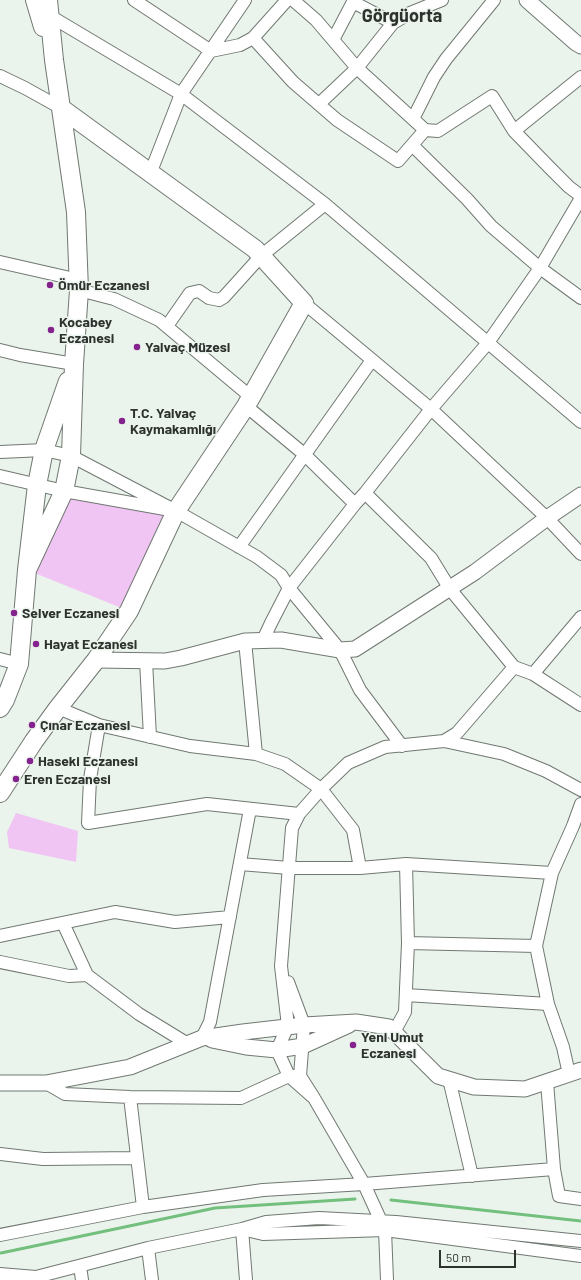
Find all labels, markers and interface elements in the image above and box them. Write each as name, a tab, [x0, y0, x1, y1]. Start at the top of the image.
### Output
district label: Görgüorta	[362, 5, 442, 27]
place label: Ömür Eczanesi	[58, 277, 150, 293]
marker: Ömür Eczanesi	[45, 280, 55, 290]
place label: Kocabey Eczanesi	[59, 314, 114, 346]
marker: Kocabey Eczanesi	[46, 325, 56, 335]
place label: Yalvaç Müzesi	[145, 339, 230, 355]
marker: Yalvaç Müzesi	[132, 342, 142, 352]
place label: T.C. Yalvaç Kaymakamlığı	[130, 405, 216, 438]
marker: T.C. Yalvaç Kaymakamlığı	[117, 416, 127, 426]
place label: Selver Eczanesi	[22, 605, 119, 621]
marker: Selver Eczanesi	[9, 608, 19, 618]
place label: Hayat Eczanesi	[44, 636, 137, 652]
marker: Hayat Eczanesi	[31, 639, 41, 649]
place label: Çınar Eczanesi	[40, 717, 130, 733]
marker: Çınar Eczanesi	[27, 720, 37, 730]
place label: Haseki Eczanesi	[38, 753, 138, 769]
marker: Haseki Eczanesi	[25, 756, 35, 766]
place label: Eren Eczanesi	[24, 771, 111, 787]
marker: Eren Eczanesi	[11, 774, 21, 784]
place label: Yeni Umut Eczanesi	[361, 1029, 424, 1062]
marker: Yeni Umut Eczanesi	[348, 1040, 358, 1050]
scale bar	[441, 1242, 518, 1268]
text: 50 m	[446, 1250, 471, 1264]

